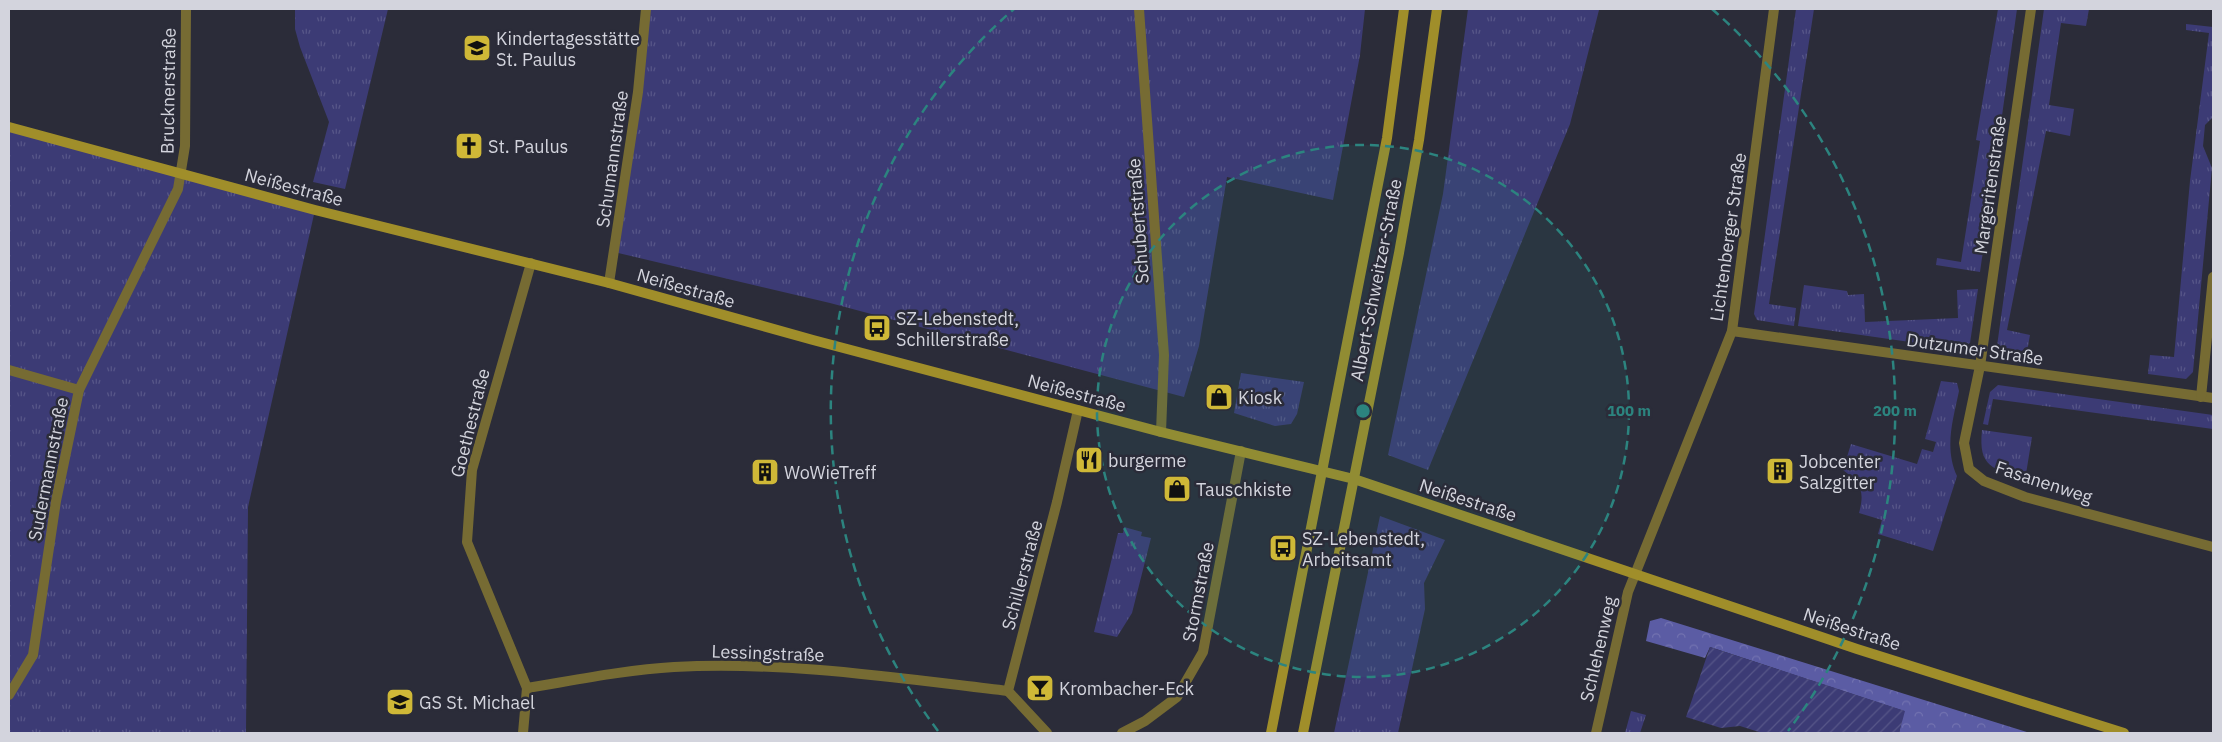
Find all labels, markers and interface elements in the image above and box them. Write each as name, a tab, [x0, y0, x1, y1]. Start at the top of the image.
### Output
place label: Kindertagesstätte St. Paulus	[496, 27, 640, 71]
street label: Brucknerstraße	[155, 28, 181, 154]
school or university icon: Kindertagesstätte St. Paulus	[462, 33, 492, 63]
street label: Schumannstraße	[591, 89, 633, 229]
street label: Margeritenstraße	[1969, 114, 2011, 256]
church icon: St. Paulus	[454, 131, 484, 161]
place label: St. Paulus	[488, 135, 568, 158]
street label: Lichtenberger Straße	[1705, 151, 1751, 323]
street label: Schubertstraße	[1122, 157, 1154, 285]
street label: Neißestraße	[242, 163, 346, 211]
street label: Albert-Schweitzer-Straße	[1345, 177, 1407, 383]
street label: Neißestraße	[634, 263, 738, 313]
place label: SZ-Lebenstedt, Schillerstraße	[896, 307, 1019, 351]
bus stop icon: SZ-Lebenstedt, Schillerstraße	[862, 313, 892, 343]
street label: Dutzumer Straße	[1905, 328, 2045, 370]
street label: Goethestraße	[445, 366, 495, 480]
street label: Neißestraße	[1025, 369, 1129, 417]
shop icon: Kiosk	[1204, 382, 1234, 412]
place label: Kiosk	[1238, 386, 1283, 409]
street label: Sudermannstraße	[23, 395, 73, 543]
text: 100 m	[1607, 401, 1651, 420]
text: 200 m	[1873, 401, 1917, 420]
centre of rings	[1354, 402, 1372, 420]
restaurant icon: burgerme	[1074, 445, 1104, 475]
place label: burgerme	[1108, 449, 1186, 472]
place label: Jobcenter Salzgitter	[1799, 450, 1881, 494]
building icon: Jobcenter Salzgitter	[1765, 456, 1795, 486]
street label: Fasanenweg	[1993, 456, 2096, 509]
building icon: WoWieTreff	[750, 457, 780, 487]
place label: WoWieTreff	[784, 461, 876, 484]
street label: Neißestraße	[1416, 473, 1520, 527]
shop icon: Tauschkiste	[1162, 474, 1192, 504]
place label: Tauschkiste	[1196, 478, 1292, 501]
street label: Schillerstraße	[996, 517, 1048, 633]
place label: SZ-Lebenstedt, Arbeitsamt	[1302, 527, 1425, 571]
bus stop icon: SZ-Lebenstedt, Arbeitsamt	[1268, 533, 1298, 563]
street label: Stormstraße	[1177, 540, 1219, 644]
street label: Schlehenweg	[1575, 593, 1621, 704]
street label: Neißestraße	[1800, 602, 1904, 656]
street label: Lessingstraße	[711, 640, 825, 666]
bar icon: Krombacher-Eck	[1025, 673, 1055, 703]
place label: Krombacher-Eck	[1059, 677, 1195, 700]
school or university icon: GS St. Michael	[385, 687, 415, 717]
place label: GS St. Michael	[419, 691, 535, 714]

